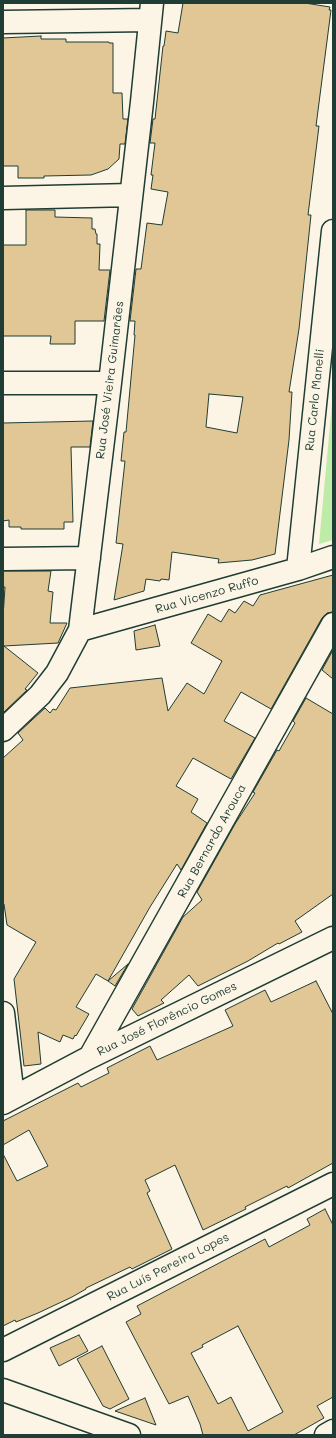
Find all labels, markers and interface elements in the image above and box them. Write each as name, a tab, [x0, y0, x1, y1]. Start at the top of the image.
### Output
street label: Rua José Vieira Guimarães	[93, 300, 127, 460]
street label: Rua Carlo Manelli	[302, 348, 328, 452]
street label: Rua Vicenzo Ruffo	[154, 573, 260, 617]
street label: Rua Bernardo Arouca	[175, 782, 249, 900]
street label: Rua José Florêncio Gomes	[95, 979, 239, 1059]
street label: Rua Luís Pereira Lopes	[104, 1230, 232, 1304]

